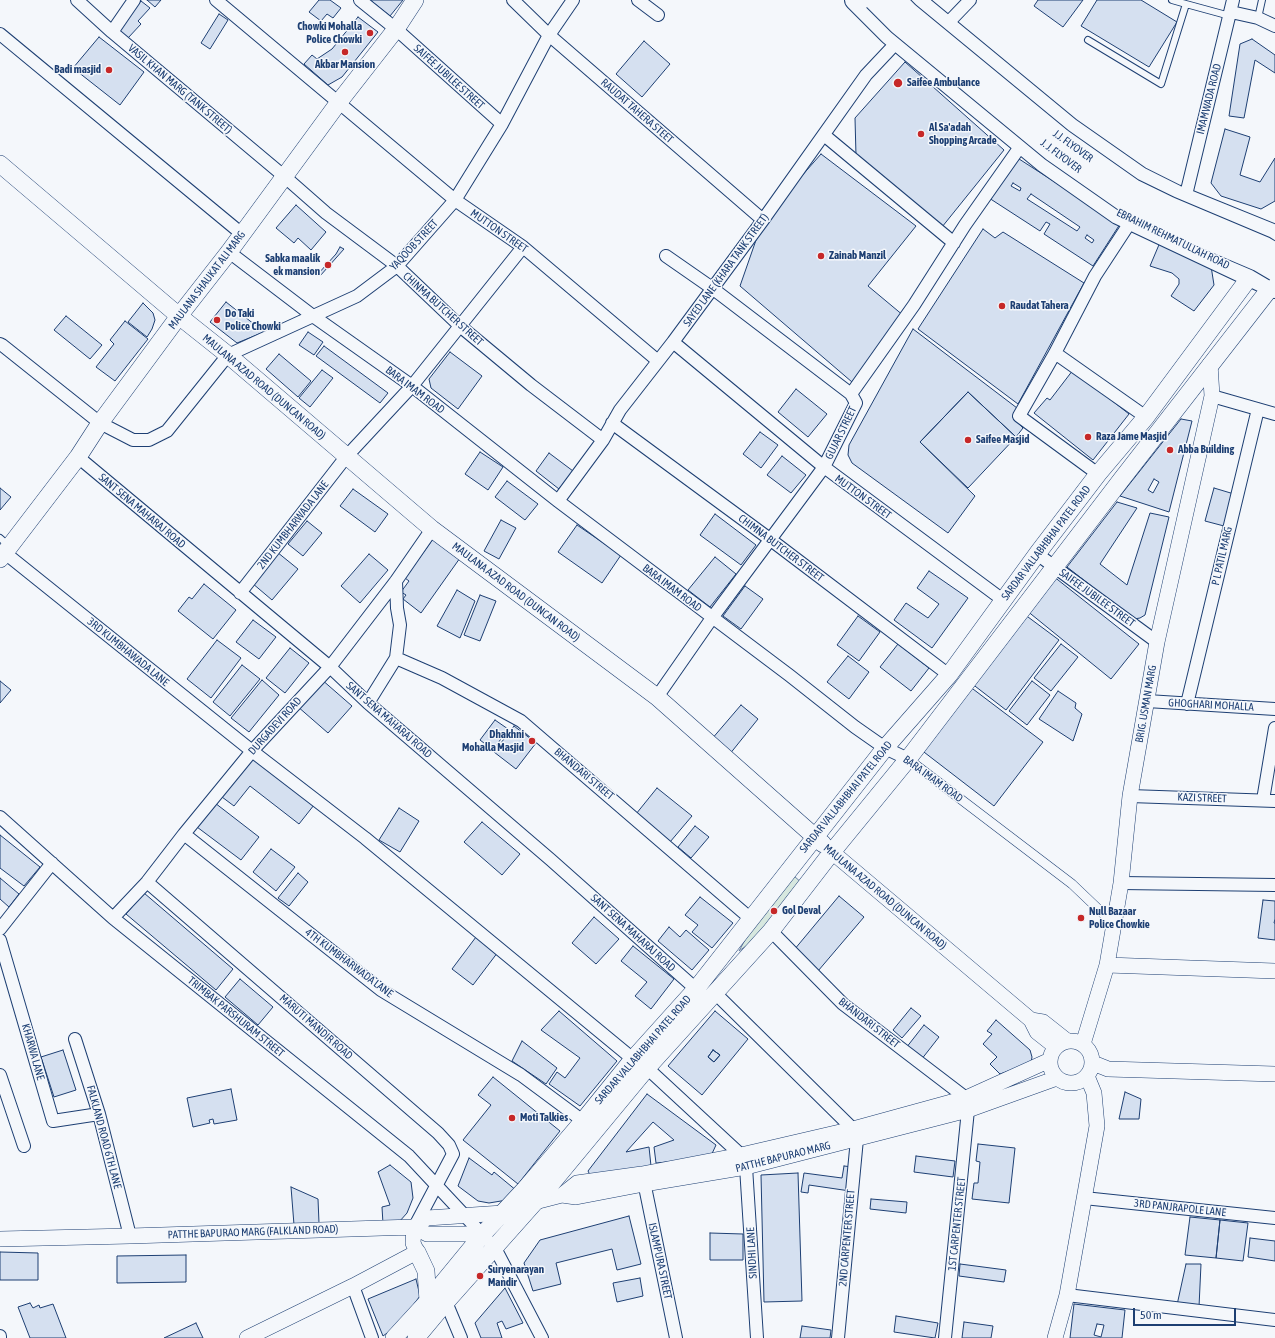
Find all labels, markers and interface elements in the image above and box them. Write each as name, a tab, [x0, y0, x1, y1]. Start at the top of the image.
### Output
place label: Chowki Mohalla Police Chowki	[297, 20, 362, 46]
marker: Chowki Mohalla Police Chowki	[365, 28, 375, 38]
street label: VASIL KHAN MARG (TANK STREET)	[125, 42, 235, 136]
street label: SAIFEE JUBILEE STREET	[411, 42, 487, 112]
marker: Akbar Mansion	[340, 47, 350, 57]
place label: Akbar Mansion	[315, 58, 375, 72]
street label: IMAMWADA ROAD	[1194, 62, 1224, 136]
place label: Badi masjid	[54, 63, 101, 77]
marker: Badi masjid	[104, 65, 114, 75]
street label: RAUDAT TAHERA STEET	[598, 76, 676, 146]
place label: Saifee Ambulance	[907, 76, 980, 90]
marker: Saifee Ambulance	[892, 77, 904, 89]
place label: Al Sa'adah Shopping Arcade	[929, 121, 997, 147]
street label: J.J. FLYOVER	[1050, 127, 1096, 165]
marker: Al Sa'adah Shopping Arcade	[916, 129, 926, 139]
street label: J. J. FLYOVER	[1038, 136, 1084, 176]
street label: MUTTON STREET	[468, 206, 530, 256]
street label: EBRAHIM REHMATULLAH ROAD	[1114, 206, 1232, 272]
street label: SAYED LANE (KHARA TANK STREET)	[681, 211, 771, 329]
street label: YAQOOB STREET	[387, 217, 441, 273]
street label: MAULANA SHAUKAT ALI MARG	[166, 228, 248, 332]
place label: Zainab Manzil	[829, 249, 886, 263]
marker: Zainab Manzil	[816, 251, 826, 261]
place label: Sabka maalik ek mansion	[265, 252, 320, 278]
marker: Sabka maalik ek mansion	[323, 260, 333, 270]
street label: CHINMA BUTCHER STREET	[400, 270, 486, 348]
place label: Raudat Tahera	[1010, 299, 1069, 313]
marker: Raudat Tahera	[997, 301, 1007, 311]
place label: Do Taki Police Chowki	[225, 307, 281, 333]
marker: Do Taki Police Chowki	[212, 315, 222, 325]
street label: MAULANA AZAD ROAD (DUNCAN ROAD)	[200, 332, 328, 442]
street label: BARA IMAM ROAD	[383, 363, 447, 417]
street label: GUJAR STREET	[822, 404, 860, 462]
place label: Raza Jame Masjid	[1096, 430, 1167, 444]
marker: Raza Jame Masjid	[1083, 432, 1093, 442]
place label: Saifee Masjid	[976, 433, 1029, 447]
marker: Saifee Masjid	[963, 435, 973, 445]
place label: Abba Building	[1178, 443, 1234, 457]
marker: Abba Building	[1165, 445, 1175, 455]
street label: SANT SENA MAHARAJ ROAD	[96, 471, 188, 551]
street label: MUTTON STREET	[832, 472, 894, 522]
street label: 2ND KUMBHARWADA LANE	[255, 478, 331, 572]
street label: SARDAR VALLABHBHAI PATEL ROAD	[999, 483, 1093, 603]
street label: CHIMNA BUTCHER STREET	[736, 512, 826, 584]
street label: P L PATIL MARG	[1209, 525, 1235, 587]
street label: MAULANA AZAD ROAD (DUNCAN ROAD)	[449, 540, 583, 644]
street label: BARA IMAM ROAD	[640, 561, 704, 615]
street label: SAIFEE JUBILEE STREET	[1057, 566, 1137, 630]
street label: 3RD KUMBHAWADA LANE	[84, 615, 172, 689]
street label: BRIG. USMAN MARG	[1133, 664, 1159, 744]
street label: SANT SENA MAHARAJ ROAD	[343, 679, 435, 761]
street label: DURGADEVI ROAD	[246, 694, 304, 758]
street label: GHOGHARI MOHALLA	[1168, 696, 1254, 714]
place label: Dhakhni Mohalla Masjid	[462, 728, 524, 754]
marker: Dhakhni Mohalla Masjid	[527, 736, 537, 746]
street label: SARDAR VALLABHBHAI PATEL ROAD	[797, 738, 895, 856]
street label: BHANDARI STREET	[551, 745, 617, 803]
street label: BARA IMAM ROAD	[900, 753, 966, 805]
street label: KAZI STREET	[1177, 791, 1227, 805]
street label: MAULANA AZAD ROAD (DUNCAN ROAD)	[821, 842, 949, 952]
street label: SANT SENA MAHARAJ ROAD	[588, 892, 678, 974]
place label: Gol Deval	[782, 904, 821, 918]
place label: Null Bazaar Police Chowkie	[1089, 905, 1150, 931]
marker: Gol Deval	[769, 906, 779, 916]
marker: Null Bazaar Police Chowkie	[1076, 913, 1086, 923]
street label: 4TH KUMBHARWADA LANE	[302, 926, 396, 1000]
street label: TRIMBAK PARSHURAM STREET	[185, 974, 287, 1060]
street label: MARUTI MANDIR ROAD	[277, 992, 355, 1062]
street label: SARDAR VALLABHBHAI PATEL ROAD	[592, 993, 694, 1107]
street label: BHANDARI STREET	[836, 995, 902, 1051]
street label: KHARWA LANE	[19, 1022, 47, 1082]
street label: FALKLAND ROAD 6TH LANE	[84, 1084, 124, 1190]
place label: Moti Talkies	[520, 1111, 568, 1125]
marker: Moti Talkies	[507, 1113, 517, 1123]
street label: PATTHE BAPURAO MARG	[734, 1139, 832, 1175]
street label: 1ST CARPENTER STREET	[946, 1176, 968, 1272]
street label: 2ND CARPENTER STREET	[836, 1189, 858, 1287]
street label: 3RD PANJRAPOLE LANE	[1133, 1197, 1227, 1219]
street label: PATTHE BAPURAO MARG (FALKLAND ROAD)	[168, 1222, 338, 1242]
street label: ISLAMPURA STREET	[645, 1222, 675, 1300]
street label: SINDHI LANE	[744, 1227, 760, 1279]
place label: Suryenarayan Mandir	[488, 1263, 544, 1289]
marker: Suryenarayan Mandir	[475, 1271, 485, 1281]
scale bar	[1135, 1300, 1238, 1326]
text: 50 m	[1140, 1308, 1162, 1322]

